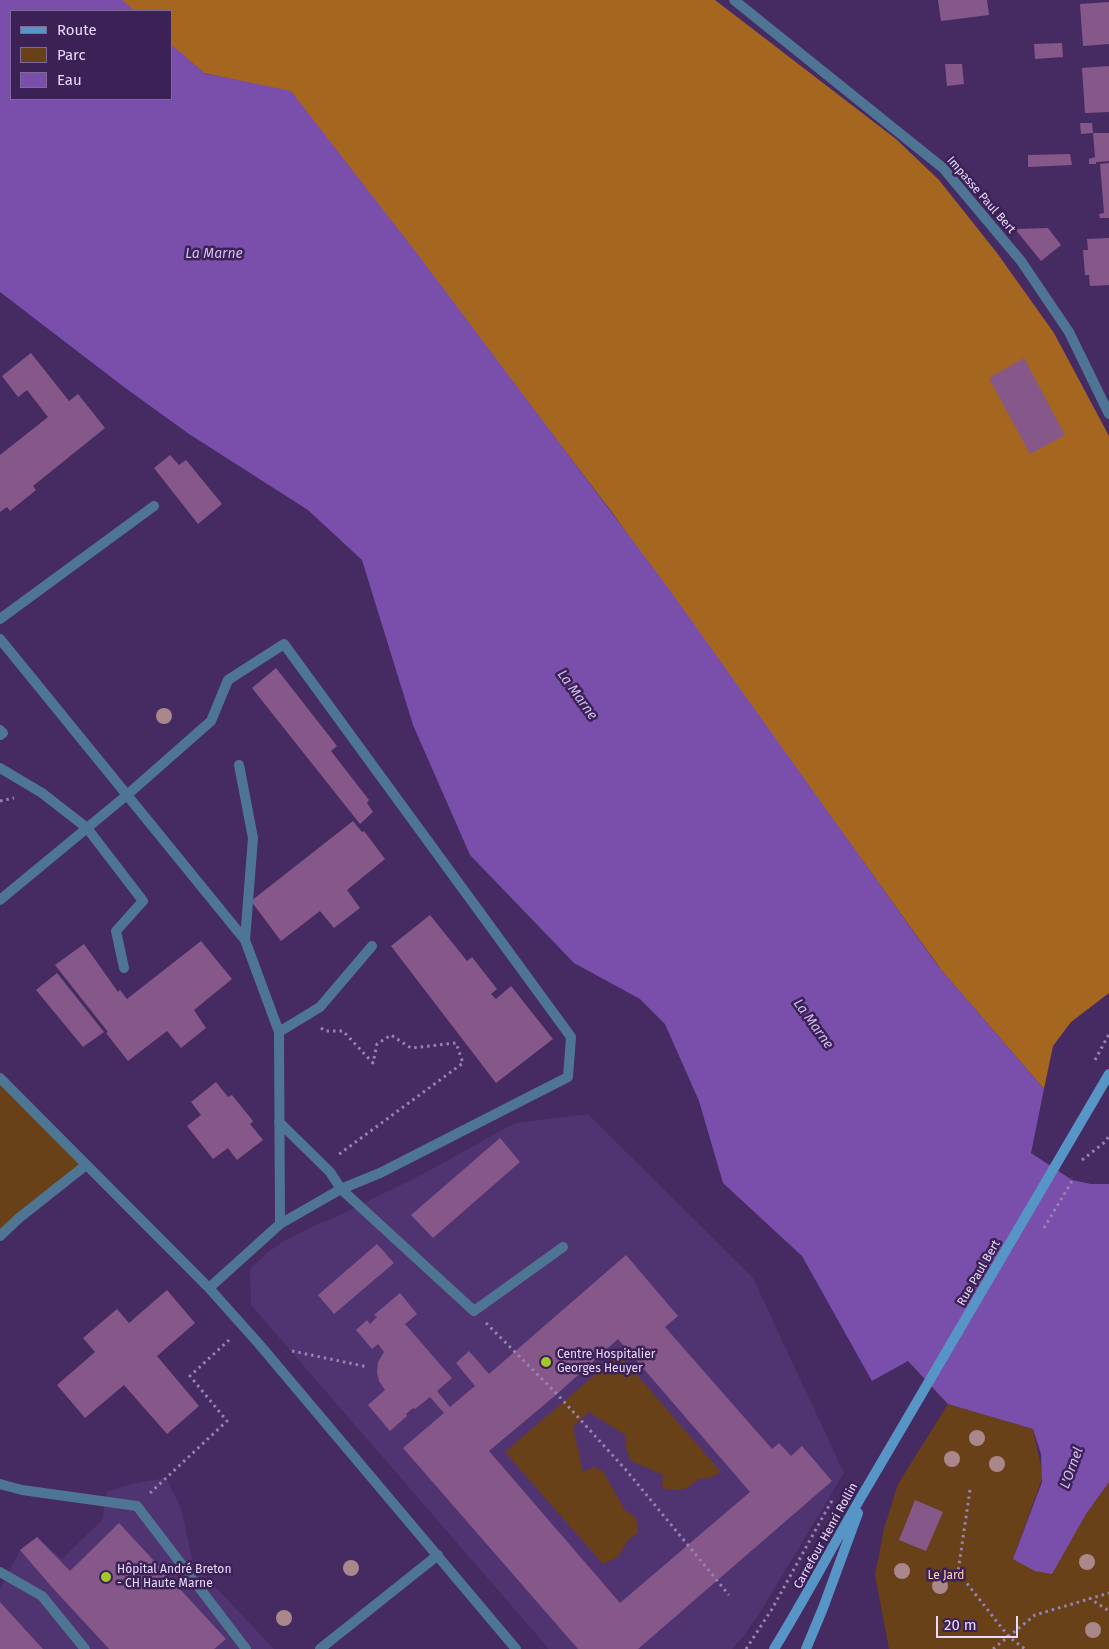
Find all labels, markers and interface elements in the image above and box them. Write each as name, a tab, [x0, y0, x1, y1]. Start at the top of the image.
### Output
legend	[10, 10, 172, 100]
text: Route	[57, 21, 97, 39]
text: Parc	[57, 46, 86, 64]
text: Eau	[57, 71, 82, 89]
street label: Impasse Paul Bert	[944, 154, 1018, 236]
water label: La Marne	[185, 246, 243, 262]
water label: La Marne	[553, 667, 601, 723]
water label: La Marne	[789, 996, 837, 1052]
street label: Rue Paul Bert	[954, 1238, 1004, 1308]
place label: Centre Hospitalier Georges Heuyer	[557, 1348, 655, 1376]
marker: Centre Hospitalier Georges Heuyer	[539, 1355, 553, 1369]
water label: L'Ornel	[1057, 1445, 1087, 1491]
street label: Carrefour Henri Rollin	[791, 1481, 861, 1591]
place label: Hôpital André Breton - CH Haute Marne	[117, 1563, 231, 1591]
park label: Le Jard	[927, 1569, 965, 1583]
marker: Hôpital André Breton - CH Haute Marne	[99, 1570, 113, 1584]
scale bar	[939, 1606, 1022, 1638]
text: 20 m	[944, 1616, 977, 1634]

